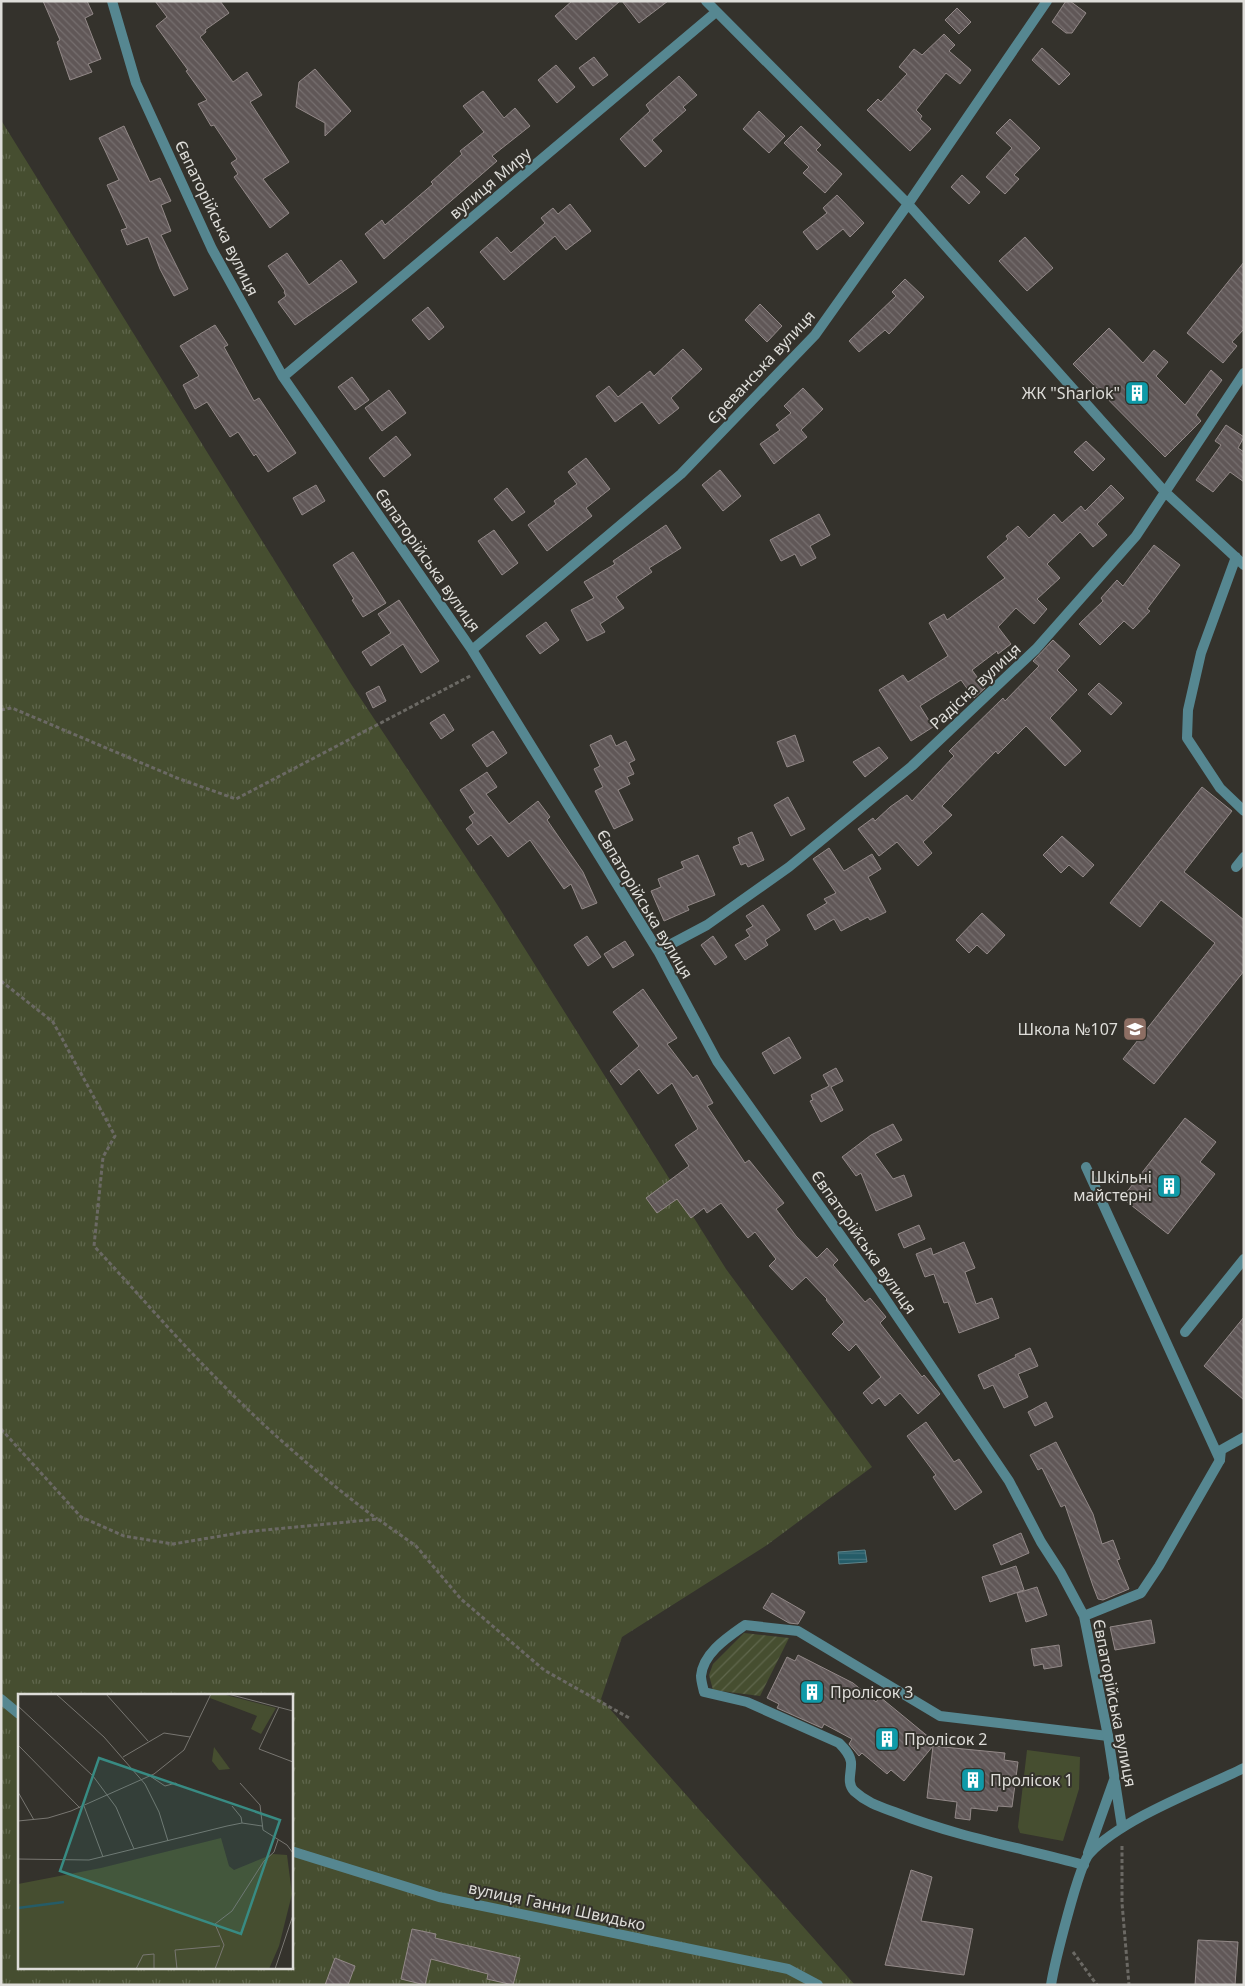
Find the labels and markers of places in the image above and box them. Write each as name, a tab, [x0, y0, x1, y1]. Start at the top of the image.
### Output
building icon: ЖК "Sharlok"	[1124, 380, 1150, 406]
place label: ЖК "Sharlok"	[1022, 382, 1120, 404]
school or university icon: Школа №107	[1122, 1016, 1148, 1042]
place label: Школа №107	[1018, 1018, 1118, 1040]
place label: Шкільні майстерні	[1073, 1166, 1152, 1206]
building icon: Шкільні майстерні	[1156, 1173, 1182, 1199]
building icon: Пролісок 3	[799, 1679, 825, 1705]
place label: Пролісок 3	[830, 1681, 914, 1703]
building icon: Пролісок 2	[874, 1726, 900, 1752]
place label: Пролісок 2	[904, 1728, 988, 1750]
building icon: Пролісок 1	[960, 1767, 986, 1793]
place label: Пролісок 1	[990, 1769, 1074, 1791]

